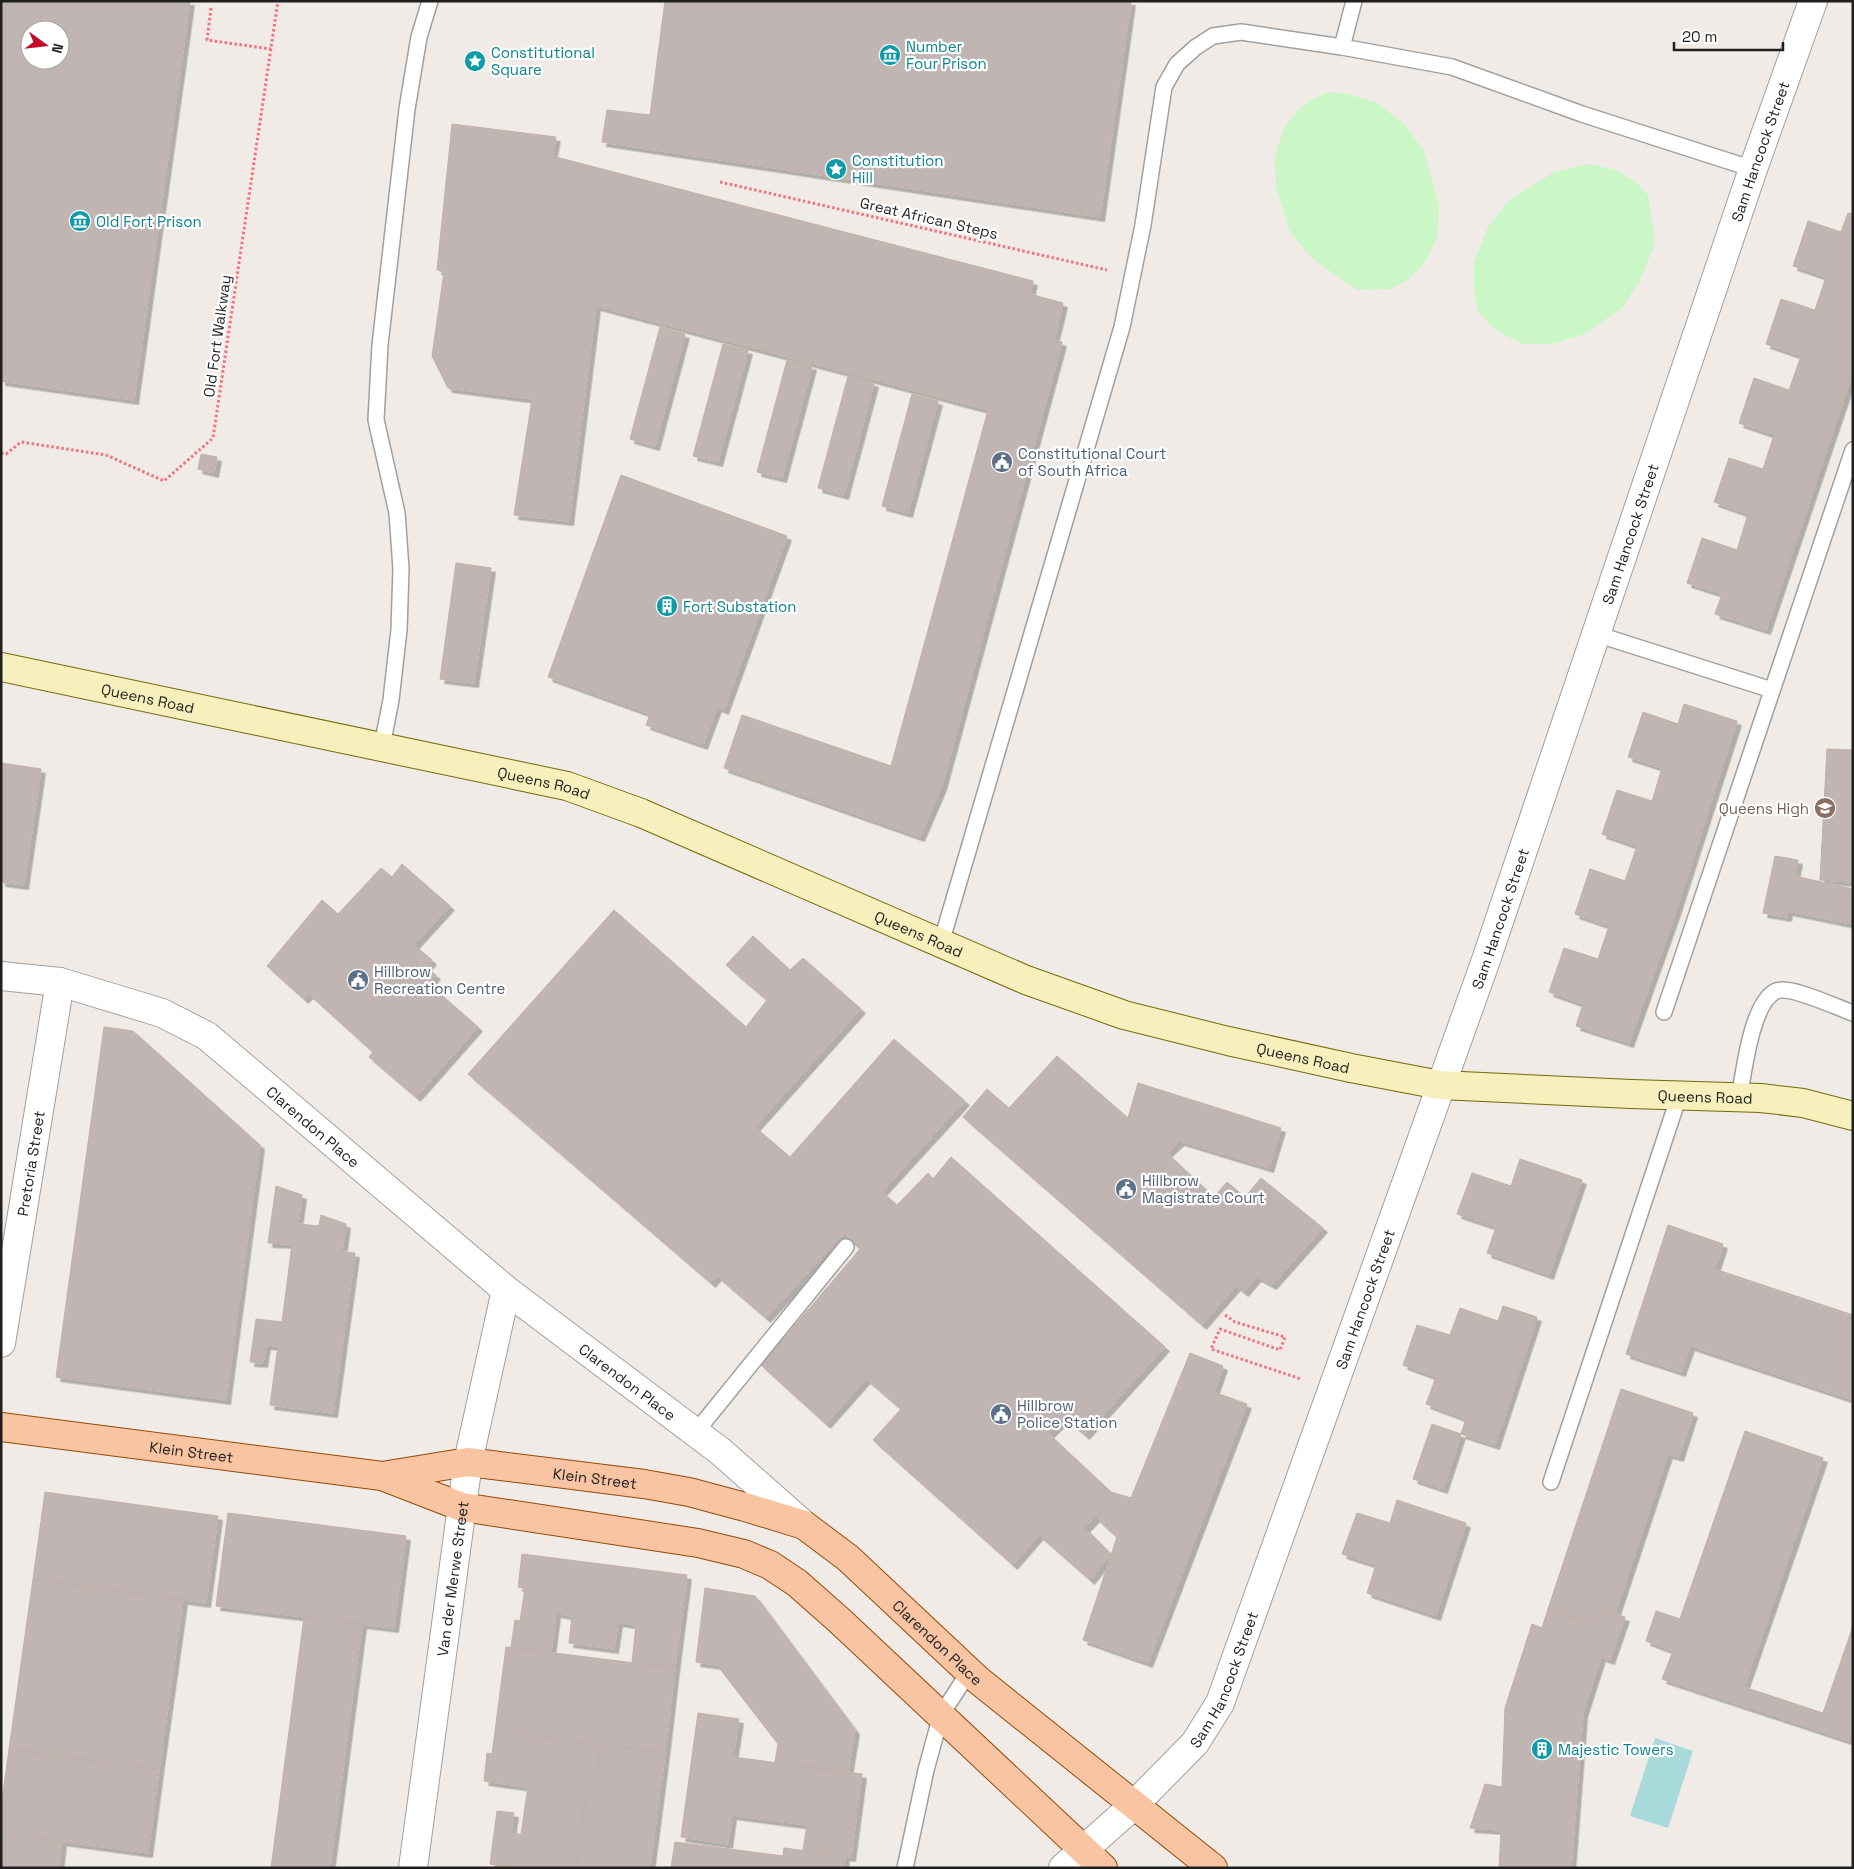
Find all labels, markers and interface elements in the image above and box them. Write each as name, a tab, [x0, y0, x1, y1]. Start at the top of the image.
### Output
north arrow	[20, 20, 70, 70]
scale bar	[1674, 20, 1783, 52]
text: 20 m	[1682, 27, 1717, 46]
place label: Number Four Prison	[906, 37, 987, 73]
text: N	[48, 41, 67, 55]
place label: Constitutional Square	[491, 43, 595, 79]
museum icon: Number Four Prison	[878, 43, 902, 67]
place icon: Constitutional Square	[463, 49, 487, 73]
street label: Sam Hancock Street	[1726, 79, 1793, 224]
place label: Constitution Hill	[852, 151, 944, 187]
place icon: Constitution Hill	[824, 157, 848, 181]
street label: Great African Steps	[858, 193, 1000, 243]
museum icon: Old Fort Prison	[68, 209, 92, 233]
place label: Old Fort Prison	[96, 212, 202, 231]
street label: Old Fort Walkway	[199, 273, 235, 399]
place label: Constitutional Court of South Africa	[1018, 444, 1166, 480]
public building icon: Constitutional Court of South Africa	[990, 450, 1014, 474]
street label: Sam Hancock Street	[1597, 461, 1662, 607]
building icon: Fort Substation	[655, 594, 679, 618]
place label: Fort Substation	[683, 597, 797, 616]
street label: Queens Road	[99, 679, 196, 717]
street label: Queens Road	[496, 762, 593, 803]
school or university icon: Queens High	[1813, 796, 1837, 820]
place label: Queens High	[1719, 799, 1809, 818]
street label: Sam Hancock Street	[1467, 846, 1533, 991]
street label: Queens Road	[872, 906, 966, 961]
place label: Hillbrow Recreation Centre	[374, 962, 505, 998]
public building icon: Hillbrow Recreation Centre	[346, 968, 370, 992]
street label: Queens Road	[1255, 1038, 1351, 1077]
street label: Clarendon Place	[263, 1081, 364, 1171]
street label: Queens Road	[1657, 1085, 1753, 1107]
street label: Pretoria Street	[12, 1109, 48, 1218]
place label: Hillbrow Magistrate Court	[1142, 1171, 1265, 1207]
public building icon: Hillbrow Magistrate Court	[1114, 1177, 1138, 1201]
street label: Sam Hancock Street	[1331, 1227, 1398, 1372]
street label: Clarendon Place	[575, 1339, 680, 1424]
place label: Hillbrow Police Station	[1017, 1396, 1117, 1432]
public building icon: Hillbrow Police Station	[989, 1402, 1013, 1426]
street label: Klein Street	[148, 1437, 235, 1466]
street label: Klein Street	[552, 1463, 638, 1493]
street label: Van der Merwe Street	[432, 1500, 472, 1657]
street label: Clarendon Place	[889, 1595, 987, 1689]
street label: Sam Hancock Street	[1185, 1609, 1262, 1751]
building icon: Majestic Towers	[1530, 1737, 1554, 1761]
place label: Majestic Towers	[1558, 1740, 1674, 1759]

